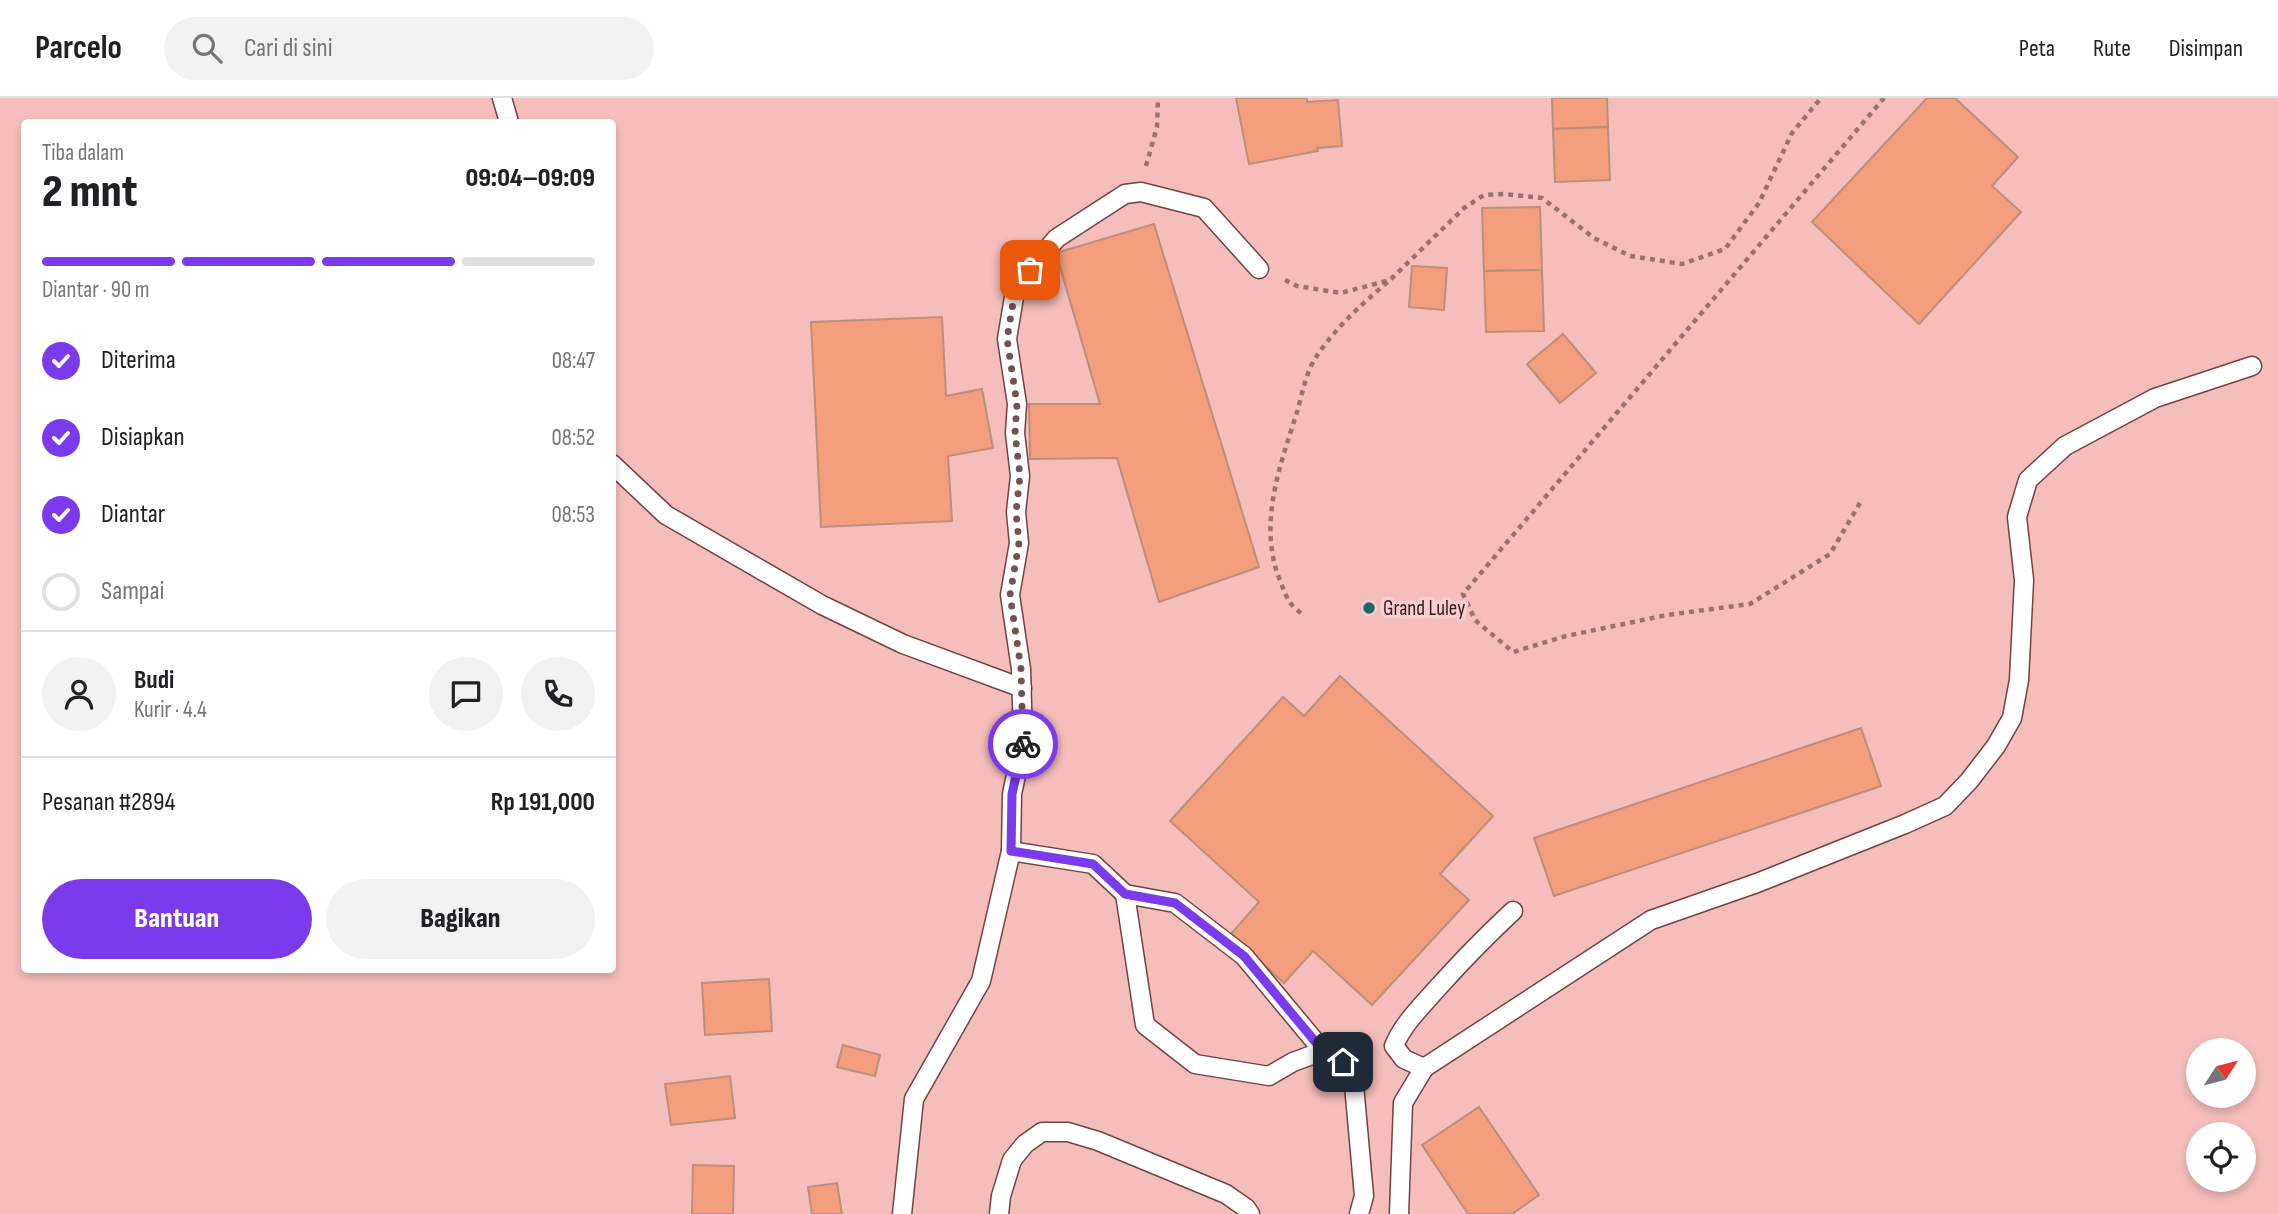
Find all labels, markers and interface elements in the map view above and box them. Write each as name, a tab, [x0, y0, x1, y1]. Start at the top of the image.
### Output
search box	[164, 17, 654, 80]
text: Parcelo	[35, 28, 122, 68]
icon: search	[188, 29, 226, 67]
text: Cari di sini	[244, 33, 332, 64]
text: Peta	[2019, 34, 2055, 63]
text: Rute	[2093, 34, 2131, 63]
text: Disimpan	[2169, 34, 2243, 63]
text: Tiba dalam	[42, 139, 124, 167]
text: 09:04–09:09	[465, 163, 595, 194]
text: 2 mnt	[42, 165, 137, 220]
pin	[1000, 240, 1060, 300]
icon: bag	[1011, 251, 1049, 289]
text: Diantar · 90 m	[42, 276, 150, 304]
icon: check	[42, 342, 80, 380]
text: Diterima	[101, 345, 176, 376]
text: 08:47	[552, 347, 595, 375]
icon: check	[42, 419, 80, 457]
text: Disiapkan	[101, 422, 185, 453]
text: 08:52	[552, 424, 595, 452]
icon: check	[42, 496, 80, 534]
text: Diantar	[101, 499, 165, 530]
text: 08:53	[551, 501, 595, 529]
text: Sampai	[101, 576, 164, 607]
place label: Grand Luley	[1383, 596, 1465, 621]
marker: Grand Luley	[1361, 600, 1377, 616]
button: person	[42, 657, 116, 731]
button: chat	[429, 657, 503, 731]
button: phone	[521, 657, 595, 731]
text: Budi	[134, 665, 174, 696]
text: Kurir · 4.4	[134, 696, 207, 724]
courier	[988, 709, 1058, 779]
icon: bike	[1004, 725, 1042, 763]
text: Pesanan #2894	[42, 787, 175, 818]
text: Rp 191,000	[491, 787, 595, 818]
button: Bantuan	[42, 879, 312, 959]
button: Bagikan	[326, 879, 595, 959]
pin	[1313, 1032, 1373, 1092]
north arrow	[2186, 1038, 2256, 1108]
map controls	[2186, 1038, 2256, 1192]
icon: home	[1324, 1043, 1362, 1081]
button: locate	[2186, 1122, 2256, 1192]

